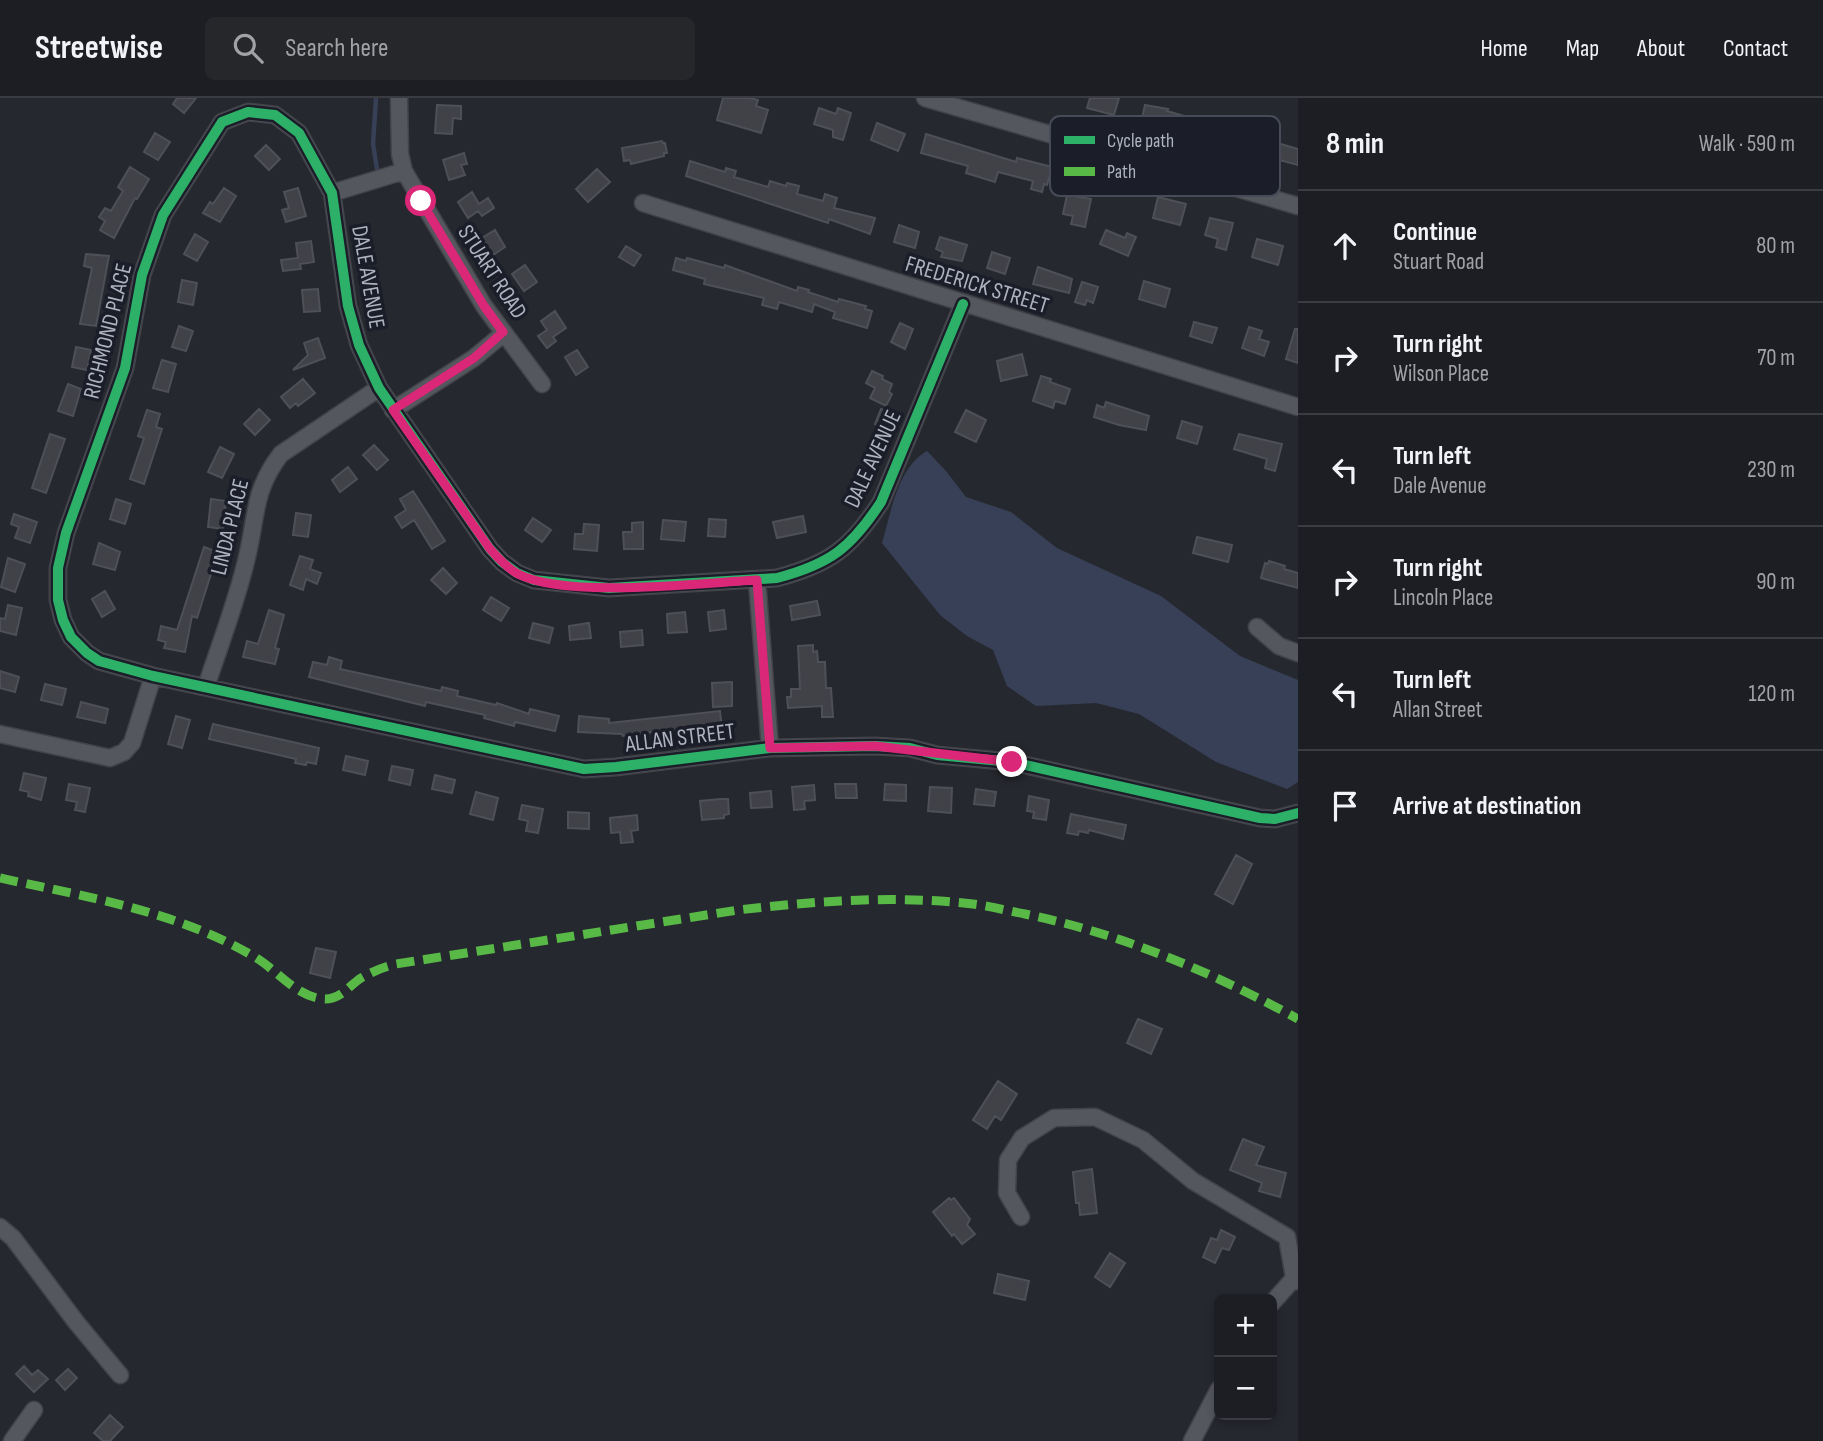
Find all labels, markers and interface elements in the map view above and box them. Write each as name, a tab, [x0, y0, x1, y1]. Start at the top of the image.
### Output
search box	[205, 17, 695, 80]
text: Streetwise	[35, 28, 163, 68]
icon: search	[229, 29, 267, 67]
text: Search here	[285, 33, 389, 64]
text: Home	[1480, 34, 1528, 63]
text: Map	[1566, 34, 1599, 63]
text: About	[1637, 34, 1685, 63]
text: Contact	[1723, 34, 1788, 63]
legend	[1050, 116, 1280, 196]
text: 8 min	[1326, 126, 1384, 162]
text: Cycle path	[1107, 130, 1174, 153]
text: Walk · 590 m	[1699, 130, 1795, 158]
text: Path	[1107, 161, 1136, 184]
route start	[405, 185, 436, 216]
text: Continue	[1393, 217, 1477, 248]
street label: STUART ROAD	[451, 220, 533, 324]
street label: DALE AVENUE	[345, 223, 391, 331]
icon: ahead	[1326, 227, 1364, 265]
text: 80 m	[1756, 232, 1795, 260]
text: Stuart Road	[1393, 248, 1484, 276]
street label: FREDERICK STREET	[902, 250, 1052, 320]
street label: RICHMOND PLACE	[78, 260, 138, 402]
text: Turn right	[1393, 329, 1482, 360]
icon: right	[1326, 339, 1364, 377]
text: 70 m	[1757, 344, 1795, 372]
text: Wilson Place	[1393, 360, 1489, 388]
street label: DALE AVENUE	[838, 406, 908, 512]
text: Turn left	[1393, 441, 1471, 472]
icon: left	[1326, 451, 1364, 489]
text: 230 m	[1747, 456, 1795, 484]
text: Dale Avenue	[1393, 472, 1486, 500]
street label: LINDA PLACE	[205, 476, 255, 578]
text: Turn right	[1393, 553, 1482, 584]
icon: right	[1326, 563, 1364, 601]
text: 90 m	[1756, 568, 1795, 596]
text: Lincoln Place	[1393, 584, 1493, 612]
text: Turn left	[1393, 665, 1471, 696]
icon: left	[1326, 675, 1364, 713]
text: 120 m	[1749, 680, 1795, 708]
text: Allan Street	[1393, 696, 1483, 724]
street label: ALLAN STREET	[623, 717, 736, 759]
route end	[996, 746, 1027, 777]
icon: arrive	[1326, 787, 1364, 825]
text: Arrive at destination	[1393, 791, 1581, 822]
map controls	[1214, 1294, 1277, 1420]
button: +	[1214, 1294, 1277, 1357]
button: −	[1214, 1357, 1277, 1420]

